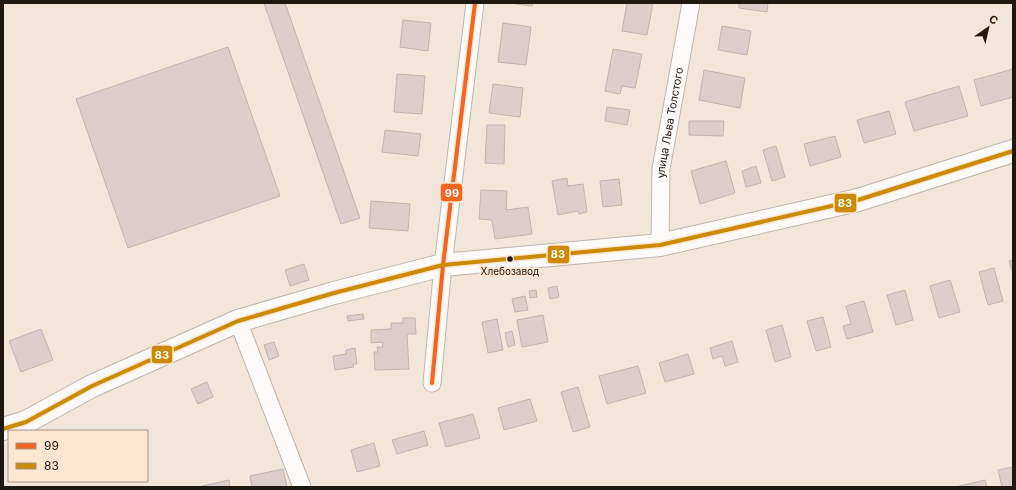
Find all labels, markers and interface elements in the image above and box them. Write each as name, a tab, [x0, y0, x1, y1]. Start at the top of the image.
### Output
north arrow	[968, 8, 1008, 48]
text: С	[986, 12, 1001, 28]
street label: улица Льва Толстого	[654, 66, 686, 178]
line badge: 99	[440, 183, 463, 202]
text: 99	[445, 186, 459, 200]
line badge: 83	[834, 193, 857, 213]
text: 83	[838, 196, 852, 210]
line badge: 83	[547, 245, 570, 264]
text: 83	[551, 247, 565, 261]
marker: Хлебозавод	[505, 254, 515, 264]
place label: Хлебозавод	[481, 265, 539, 277]
line badge: 83	[151, 345, 173, 364]
text: 83	[155, 348, 169, 362]
legend	[8, 430, 148, 482]
text: 99	[44, 438, 59, 453]
text: 83	[44, 458, 59, 473]

